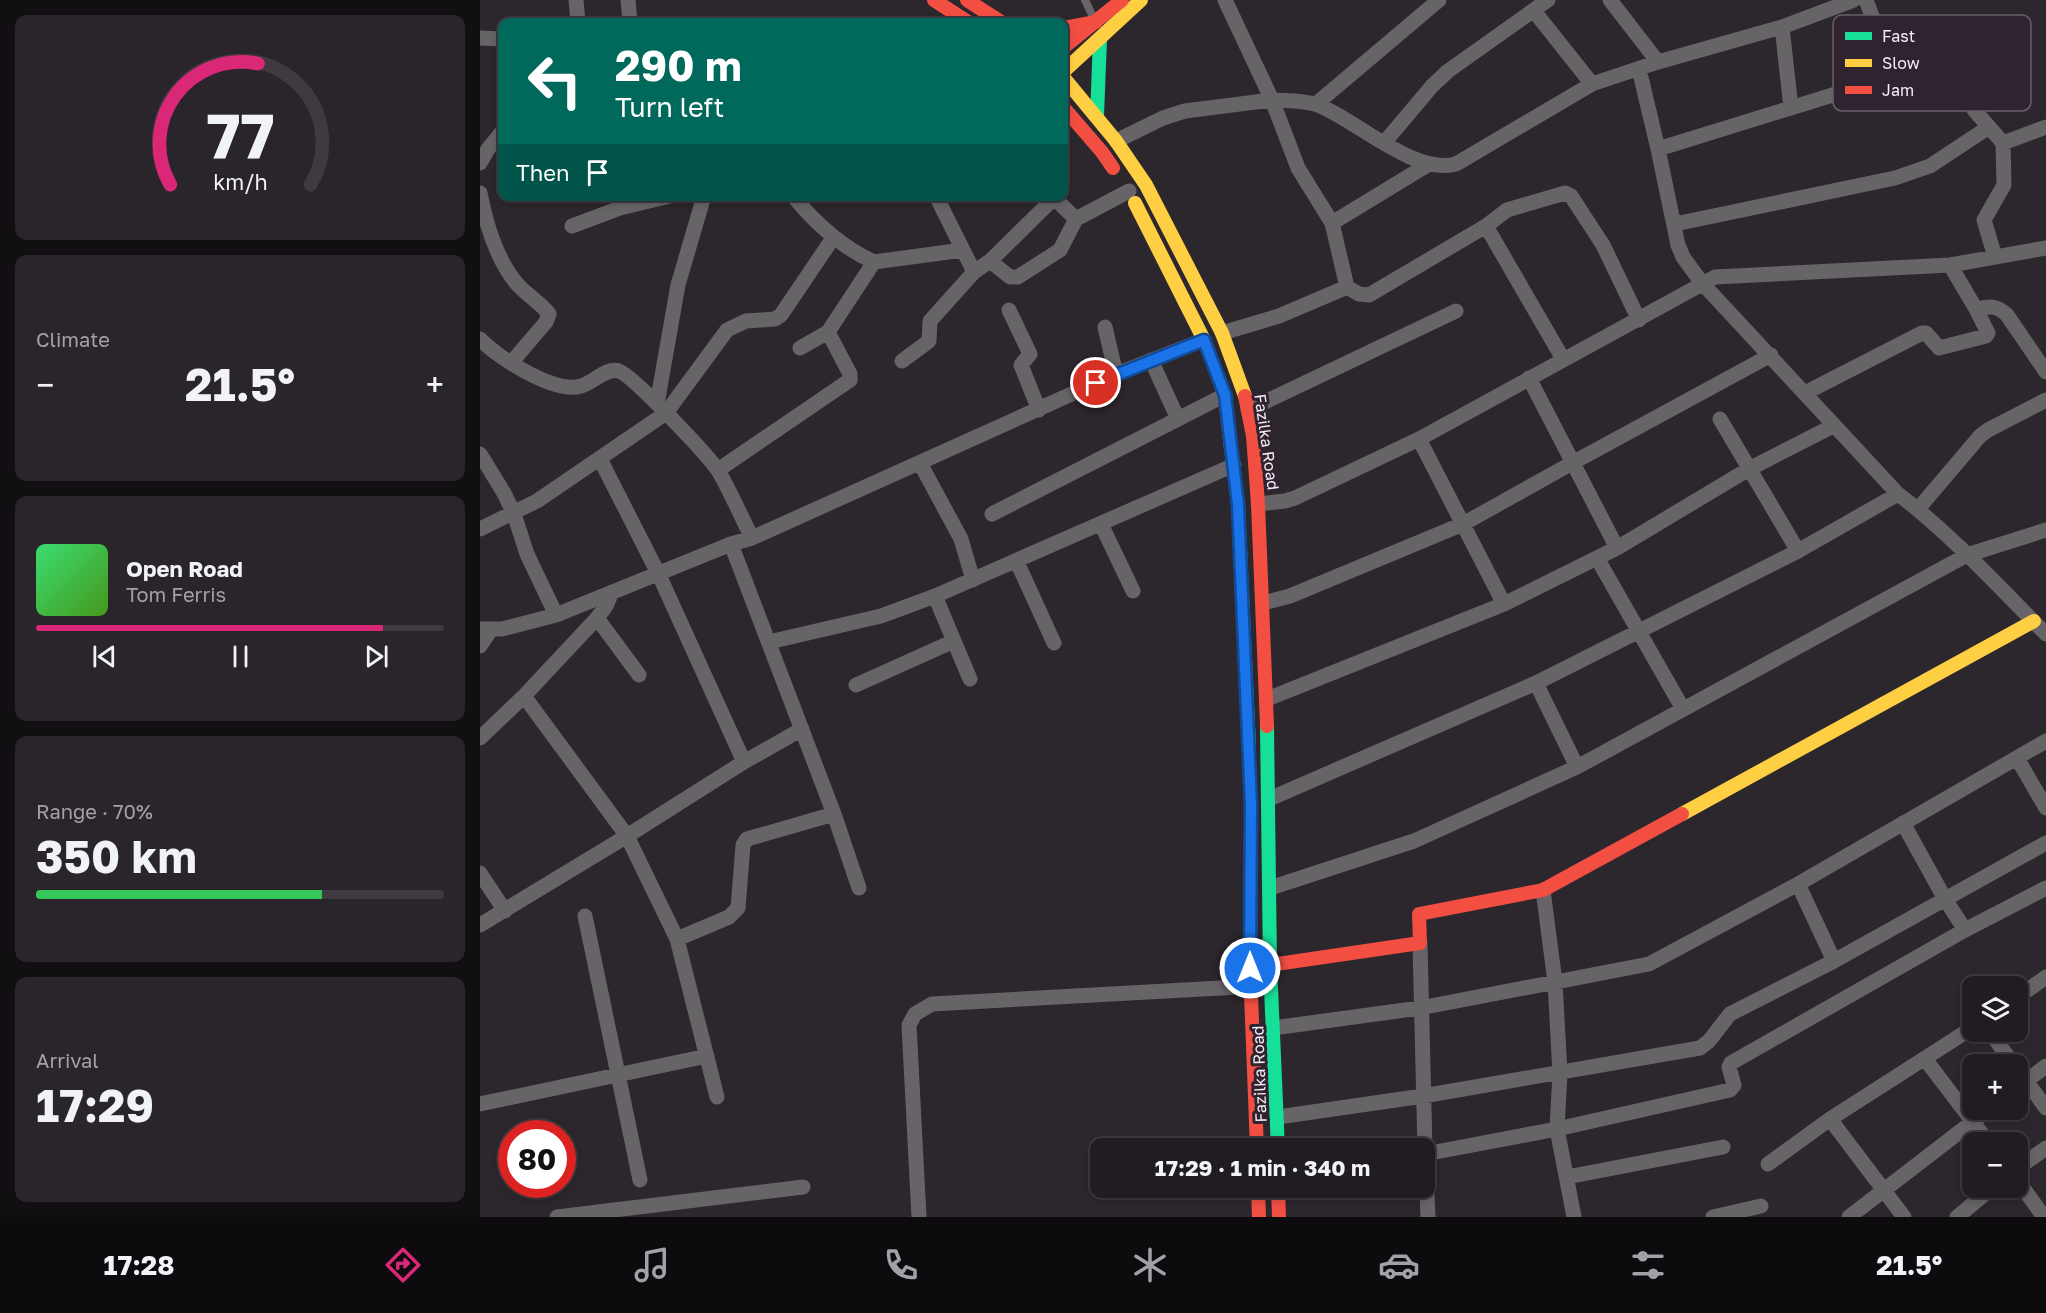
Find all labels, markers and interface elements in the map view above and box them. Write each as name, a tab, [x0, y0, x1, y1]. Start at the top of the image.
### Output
legend	[1833, 15, 2031, 111]
text: Fast	[1882, 26, 1915, 46]
text: 290 m	[615, 40, 742, 90]
icon: left	[516, 42, 594, 120]
text: Slow	[1882, 53, 1920, 73]
text: Jam	[1882, 80, 1914, 100]
text: Turn left	[615, 91, 724, 123]
text: 77	[206, 98, 274, 173]
icon: arrive	[581, 156, 614, 189]
text: Then	[516, 159, 569, 186]
text: km/h	[213, 169, 267, 195]
text: Climate	[36, 327, 110, 351]
text: 21.5°	[185, 357, 295, 411]
pin	[1070, 357, 1121, 408]
text: −	[36, 365, 54, 404]
text: +	[426, 365, 444, 404]
icon: arrive	[1079, 366, 1112, 399]
street label: Fazilka Road	[1250, 393, 1284, 491]
text: Open Road	[126, 555, 243, 582]
text: Tom Ferris	[126, 582, 226, 606]
icon: previous	[88, 640, 121, 673]
icon: pause	[224, 640, 257, 673]
icon: next	[360, 640, 393, 673]
text: Range · 70%	[36, 799, 153, 823]
text: 350 km	[36, 829, 197, 883]
position arrow	[1218, 936, 1282, 1000]
map controls	[1962, 976, 2028, 1198]
button: layers	[1962, 976, 2028, 1042]
street label: Fazilka Road	[1247, 1025, 1271, 1123]
text: Arrival	[36, 1048, 99, 1072]
button: +	[1962, 1054, 2028, 1120]
text: 17:29	[36, 1078, 154, 1132]
speed limit sign: 80	[498, 1120, 576, 1198]
button: −	[1962, 1132, 2028, 1198]
text: 17:29 · 1 min · 340 m	[1155, 1154, 1370, 1181]
icon: directions	[382, 1244, 424, 1286]
icon: music	[631, 1244, 673, 1286]
icon: phone	[880, 1244, 922, 1286]
icon: climate	[1129, 1244, 1171, 1286]
icon: car	[1378, 1244, 1420, 1286]
icon: filters	[1627, 1244, 1669, 1286]
text: 17:28	[104, 1249, 175, 1281]
text: 21.5°	[1876, 1249, 1942, 1281]

